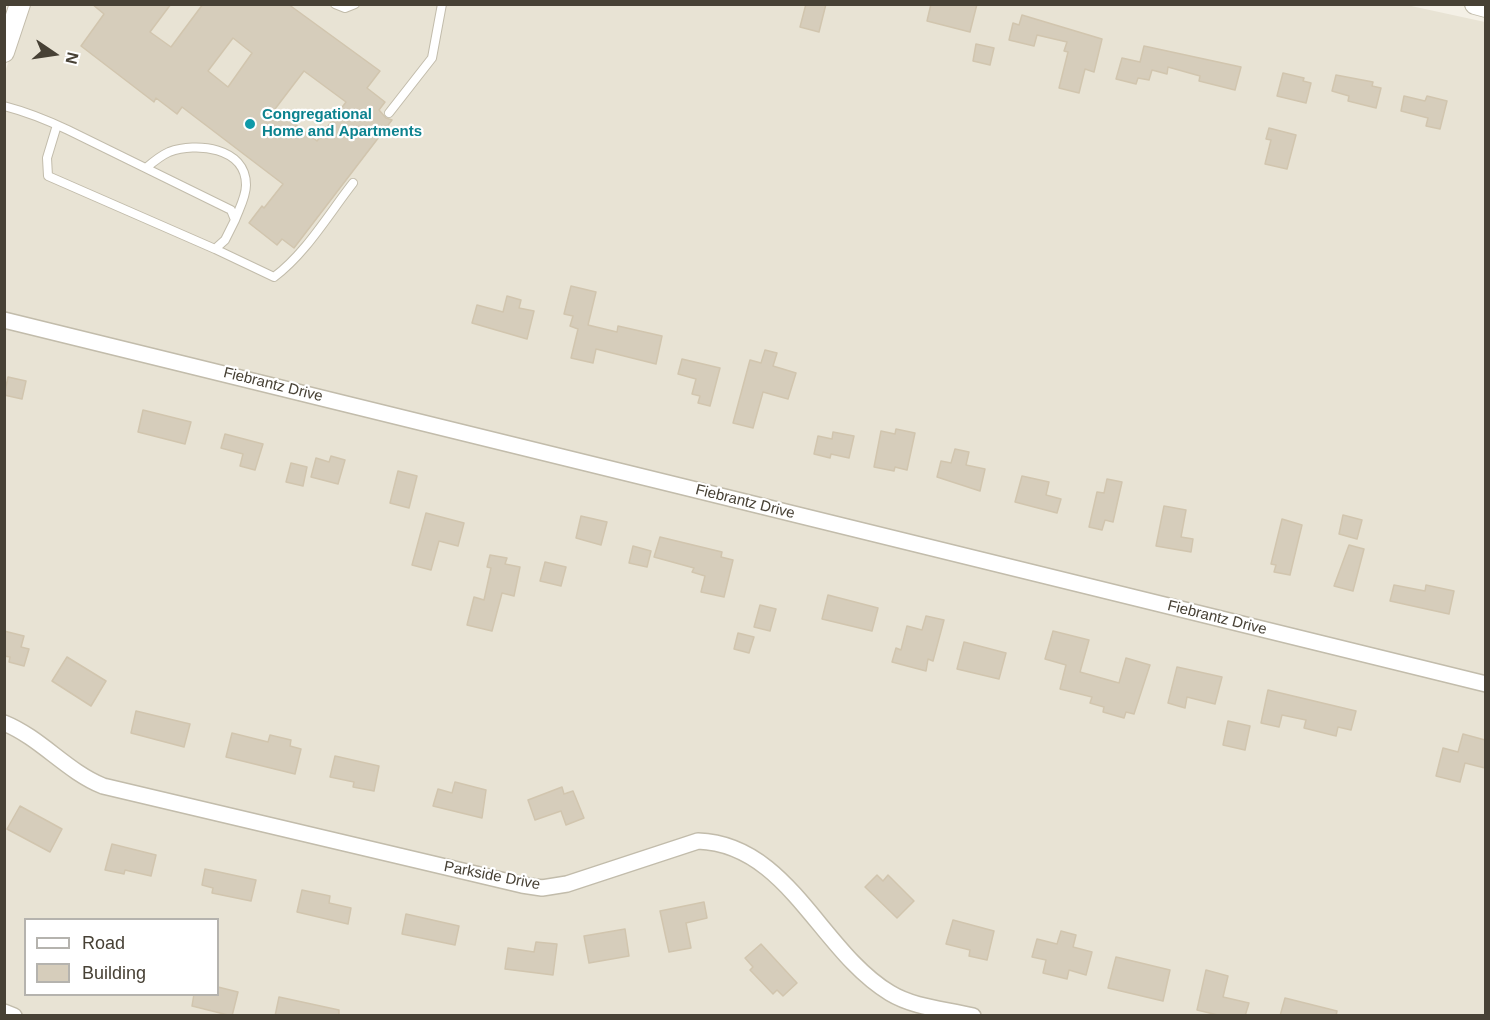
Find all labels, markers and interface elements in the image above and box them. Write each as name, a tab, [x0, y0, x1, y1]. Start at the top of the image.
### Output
north arrow	[24, 24, 84, 84]
text: N	[62, 51, 82, 66]
place label: Congregational Home and Apartments	[262, 106, 422, 141]
marker: Congregational Home and Apartments	[243, 117, 257, 131]
street label: Fiebrantz Drive	[221, 364, 325, 406]
street label: Fiebrantz Drive	[693, 481, 797, 523]
street label: Fiebrantz Drive	[1165, 597, 1269, 639]
street label: Parkside Drive	[442, 858, 542, 894]
legend	[24, 918, 219, 996]
text: Road	[82, 933, 125, 953]
text: Building	[82, 963, 146, 983]

